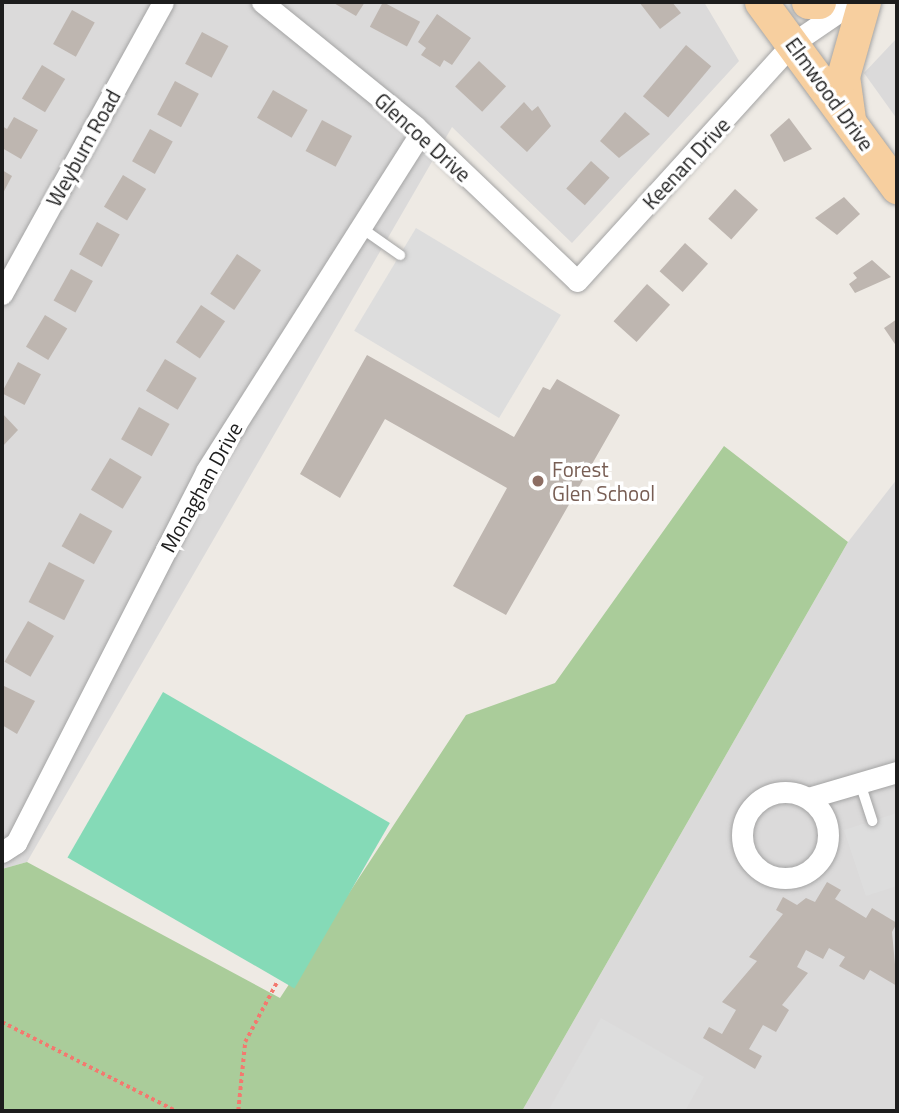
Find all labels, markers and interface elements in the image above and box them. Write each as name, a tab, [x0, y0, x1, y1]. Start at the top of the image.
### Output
street label: Elmwood Drive	[781, 33, 879, 155]
street label: Weyburn Road	[41, 85, 125, 211]
street label: Glencoe Drive	[370, 87, 476, 187]
street label: Keenan Drive	[637, 112, 735, 214]
street label: Monaghan Drive	[155, 418, 247, 556]
place label: Forest Glen School	[552, 456, 655, 506]
marker: Forest Glen School	[530, 473, 546, 489]

